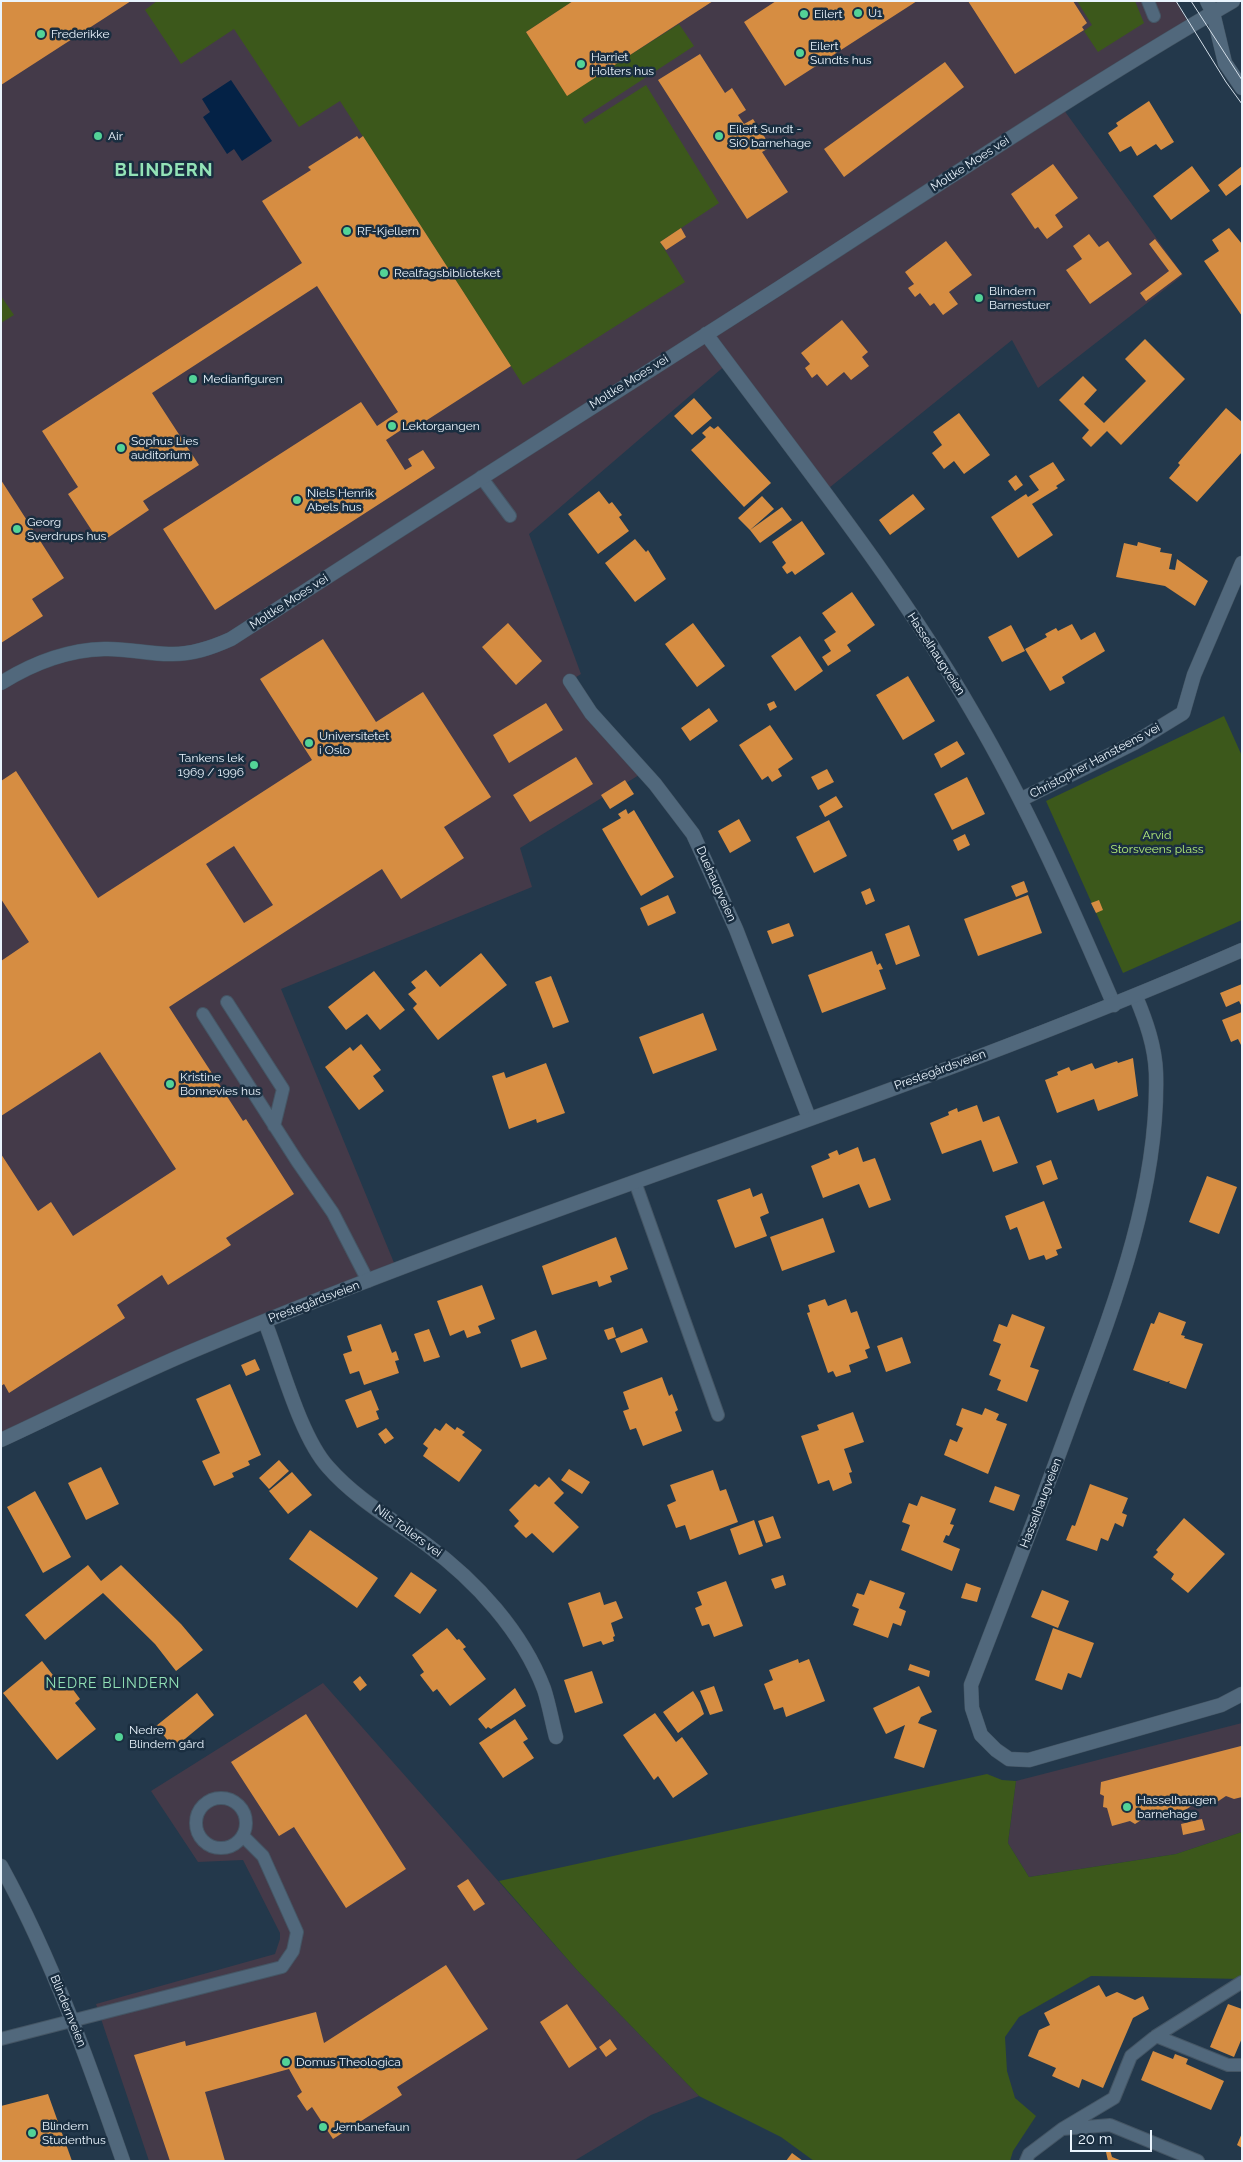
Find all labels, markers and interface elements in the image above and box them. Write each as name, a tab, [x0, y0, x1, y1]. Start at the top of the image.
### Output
place label: U1	[868, 6, 882, 20]
place label: Eilert	[814, 7, 842, 21]
marker: U1	[852, 7, 864, 19]
marker: Eilert	[798, 8, 810, 20]
place label: Frederikke	[51, 27, 109, 41]
marker: Frederikke	[35, 28, 47, 40]
place label: Eilert Sundts hus	[810, 39, 872, 67]
marker: Eilert Sundts hus	[794, 47, 806, 59]
place label: Harriet Holters hus	[591, 50, 654, 78]
marker: Harriet Holters hus	[575, 58, 587, 70]
place label: Eilert Sundt - SiO barnehage	[729, 122, 811, 150]
place label: Air	[108, 129, 123, 143]
marker: Air	[92, 130, 104, 142]
marker: Eilert Sundt - SiO barnehage	[713, 130, 725, 142]
street label: Moltke Moes vei	[928, 133, 1012, 195]
district label: BLINDERN	[113, 160, 215, 182]
place label: RF-Kjellern	[357, 224, 419, 238]
marker: RF-Kjellern	[341, 225, 353, 237]
place label: Realfagsbiblioteket	[394, 266, 501, 280]
marker: Realfagsbiblioteket	[378, 267, 390, 279]
place label: Blindern Barnestuer	[989, 284, 1050, 312]
marker: Blindern Barnestuer	[973, 292, 985, 304]
street label: Moltke Moes vei	[587, 352, 671, 412]
place label: Medianfiguren	[203, 372, 283, 386]
marker: Medianfiguren	[187, 373, 199, 385]
place label: Lektorgangen	[402, 419, 480, 433]
marker: Lektorgangen	[386, 420, 398, 432]
place label: Sophus Lies auditorium	[131, 434, 198, 462]
marker: Sophus Lies auditorium	[115, 442, 127, 454]
place label: Niels Henrik Abels hus	[307, 486, 374, 514]
marker: Niels Henrik Abels hus	[291, 494, 303, 506]
place label: Georg Sverdrups hus	[27, 515, 106, 543]
marker: Georg Sverdrups hus	[11, 523, 23, 535]
street label: Moltke Moes vei	[247, 571, 331, 633]
street label: Hasselhaugveien	[904, 610, 968, 698]
street label: Christopher Hansteens vei	[1027, 721, 1163, 801]
place label: Universitetet i Oslo	[319, 729, 389, 757]
marker: Universitetet i Oslo	[303, 737, 315, 749]
place label: Tankens lek 1969 / 1996	[178, 751, 244, 779]
marker: Tankens lek 1969 / 1996	[248, 759, 260, 771]
park label: Arvid Storsveens plass	[1110, 828, 1204, 856]
street label: Duehaugveien	[693, 844, 739, 924]
street label: Prestegårdsveien	[892, 1047, 988, 1093]
place label: Kristine Bonnevies hus	[180, 1070, 261, 1098]
marker: Kristine Bonnevies hus	[164, 1078, 176, 1090]
street label: Prestegårdsveien	[266, 1278, 362, 1326]
street label: Hasselhaugveien	[1017, 1456, 1065, 1550]
street label: Nils Tollers vei	[372, 1502, 444, 1560]
district label: NEDRE BLINDERN	[44, 1676, 182, 1692]
place label: Nedre Blindern gård	[129, 1723, 204, 1751]
marker: Nedre Blindern gård	[113, 1731, 125, 1743]
place label: Hasselhaugen barnehage	[1137, 1793, 1216, 1821]
marker: Hasselhaugen barnehage	[1121, 1801, 1133, 1813]
street label: Blindernveien	[47, 1973, 89, 2049]
place label: Domus Theologica	[296, 2055, 401, 2069]
marker: Domus Theologica	[280, 2056, 292, 2068]
place label: Blindern Studenthus	[42, 2119, 106, 2147]
place label: Jernbanefaun	[333, 2120, 409, 2134]
scale bar	[1073, 2120, 1156, 2152]
marker: Jernbanefaun	[317, 2121, 329, 2133]
marker: Blindern Studenthus	[26, 2127, 38, 2139]
text: 20 m	[1078, 2130, 1113, 2148]

